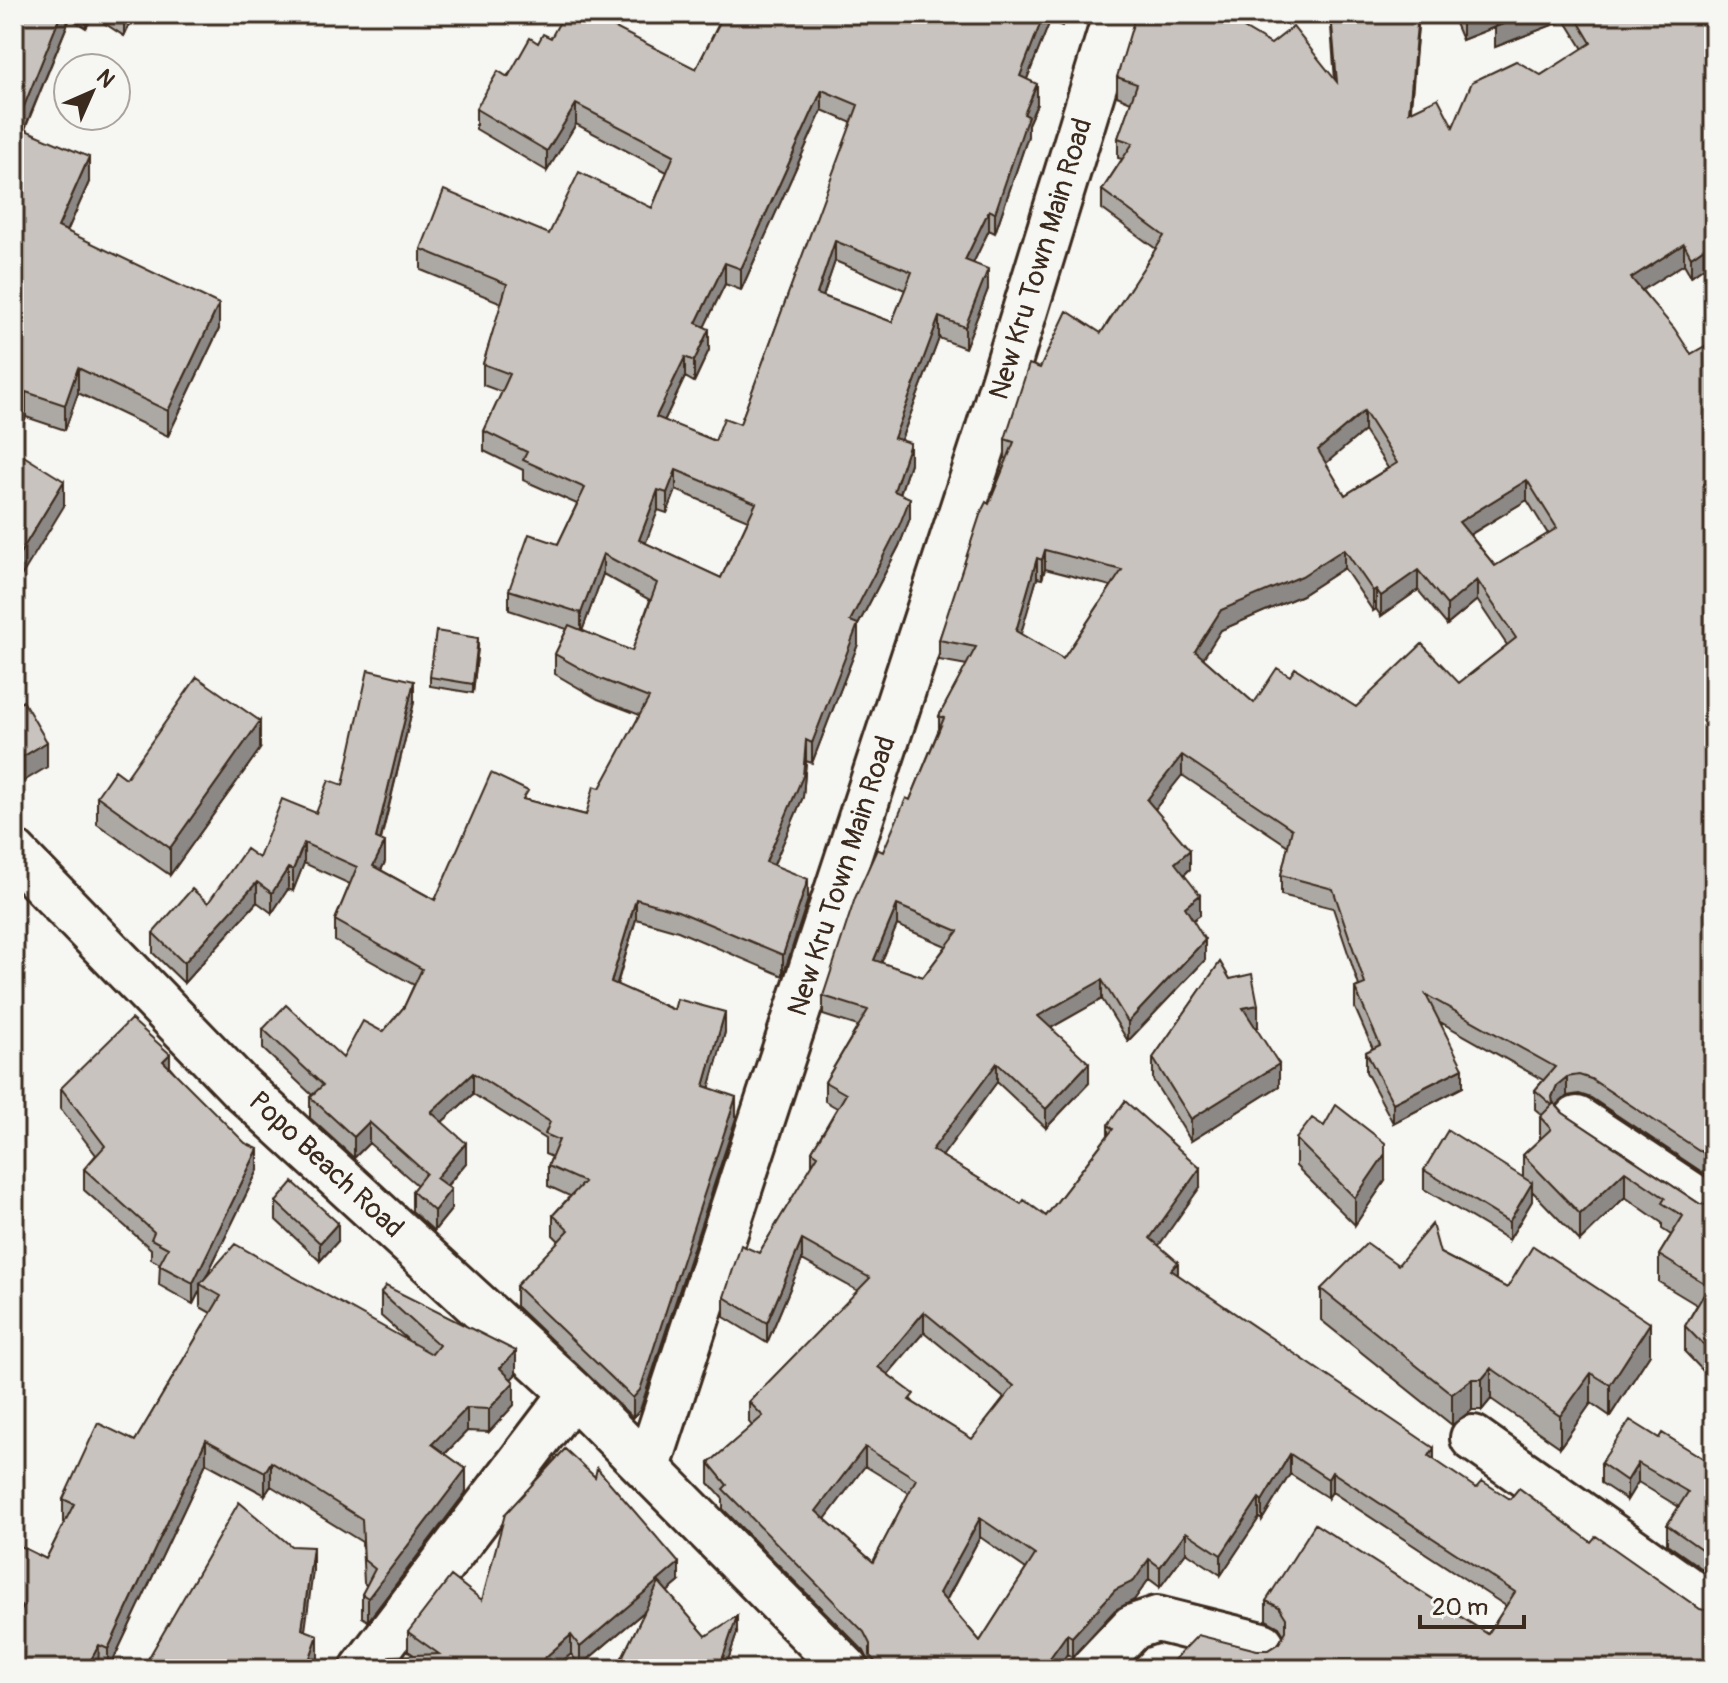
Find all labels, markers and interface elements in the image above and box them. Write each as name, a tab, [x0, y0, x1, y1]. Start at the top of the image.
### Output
north arrow	[52, 52, 132, 132]
text: N	[90, 63, 121, 94]
street label: New Kru Town Main Road	[982, 114, 1100, 404]
street label: New Kru Town Main Road	[780, 732, 904, 1020]
street label: Popo Beach Road	[241, 1084, 411, 1246]
scale bar	[1420, 1579, 1524, 1629]
text: 20 m	[1432, 1593, 1488, 1622]

